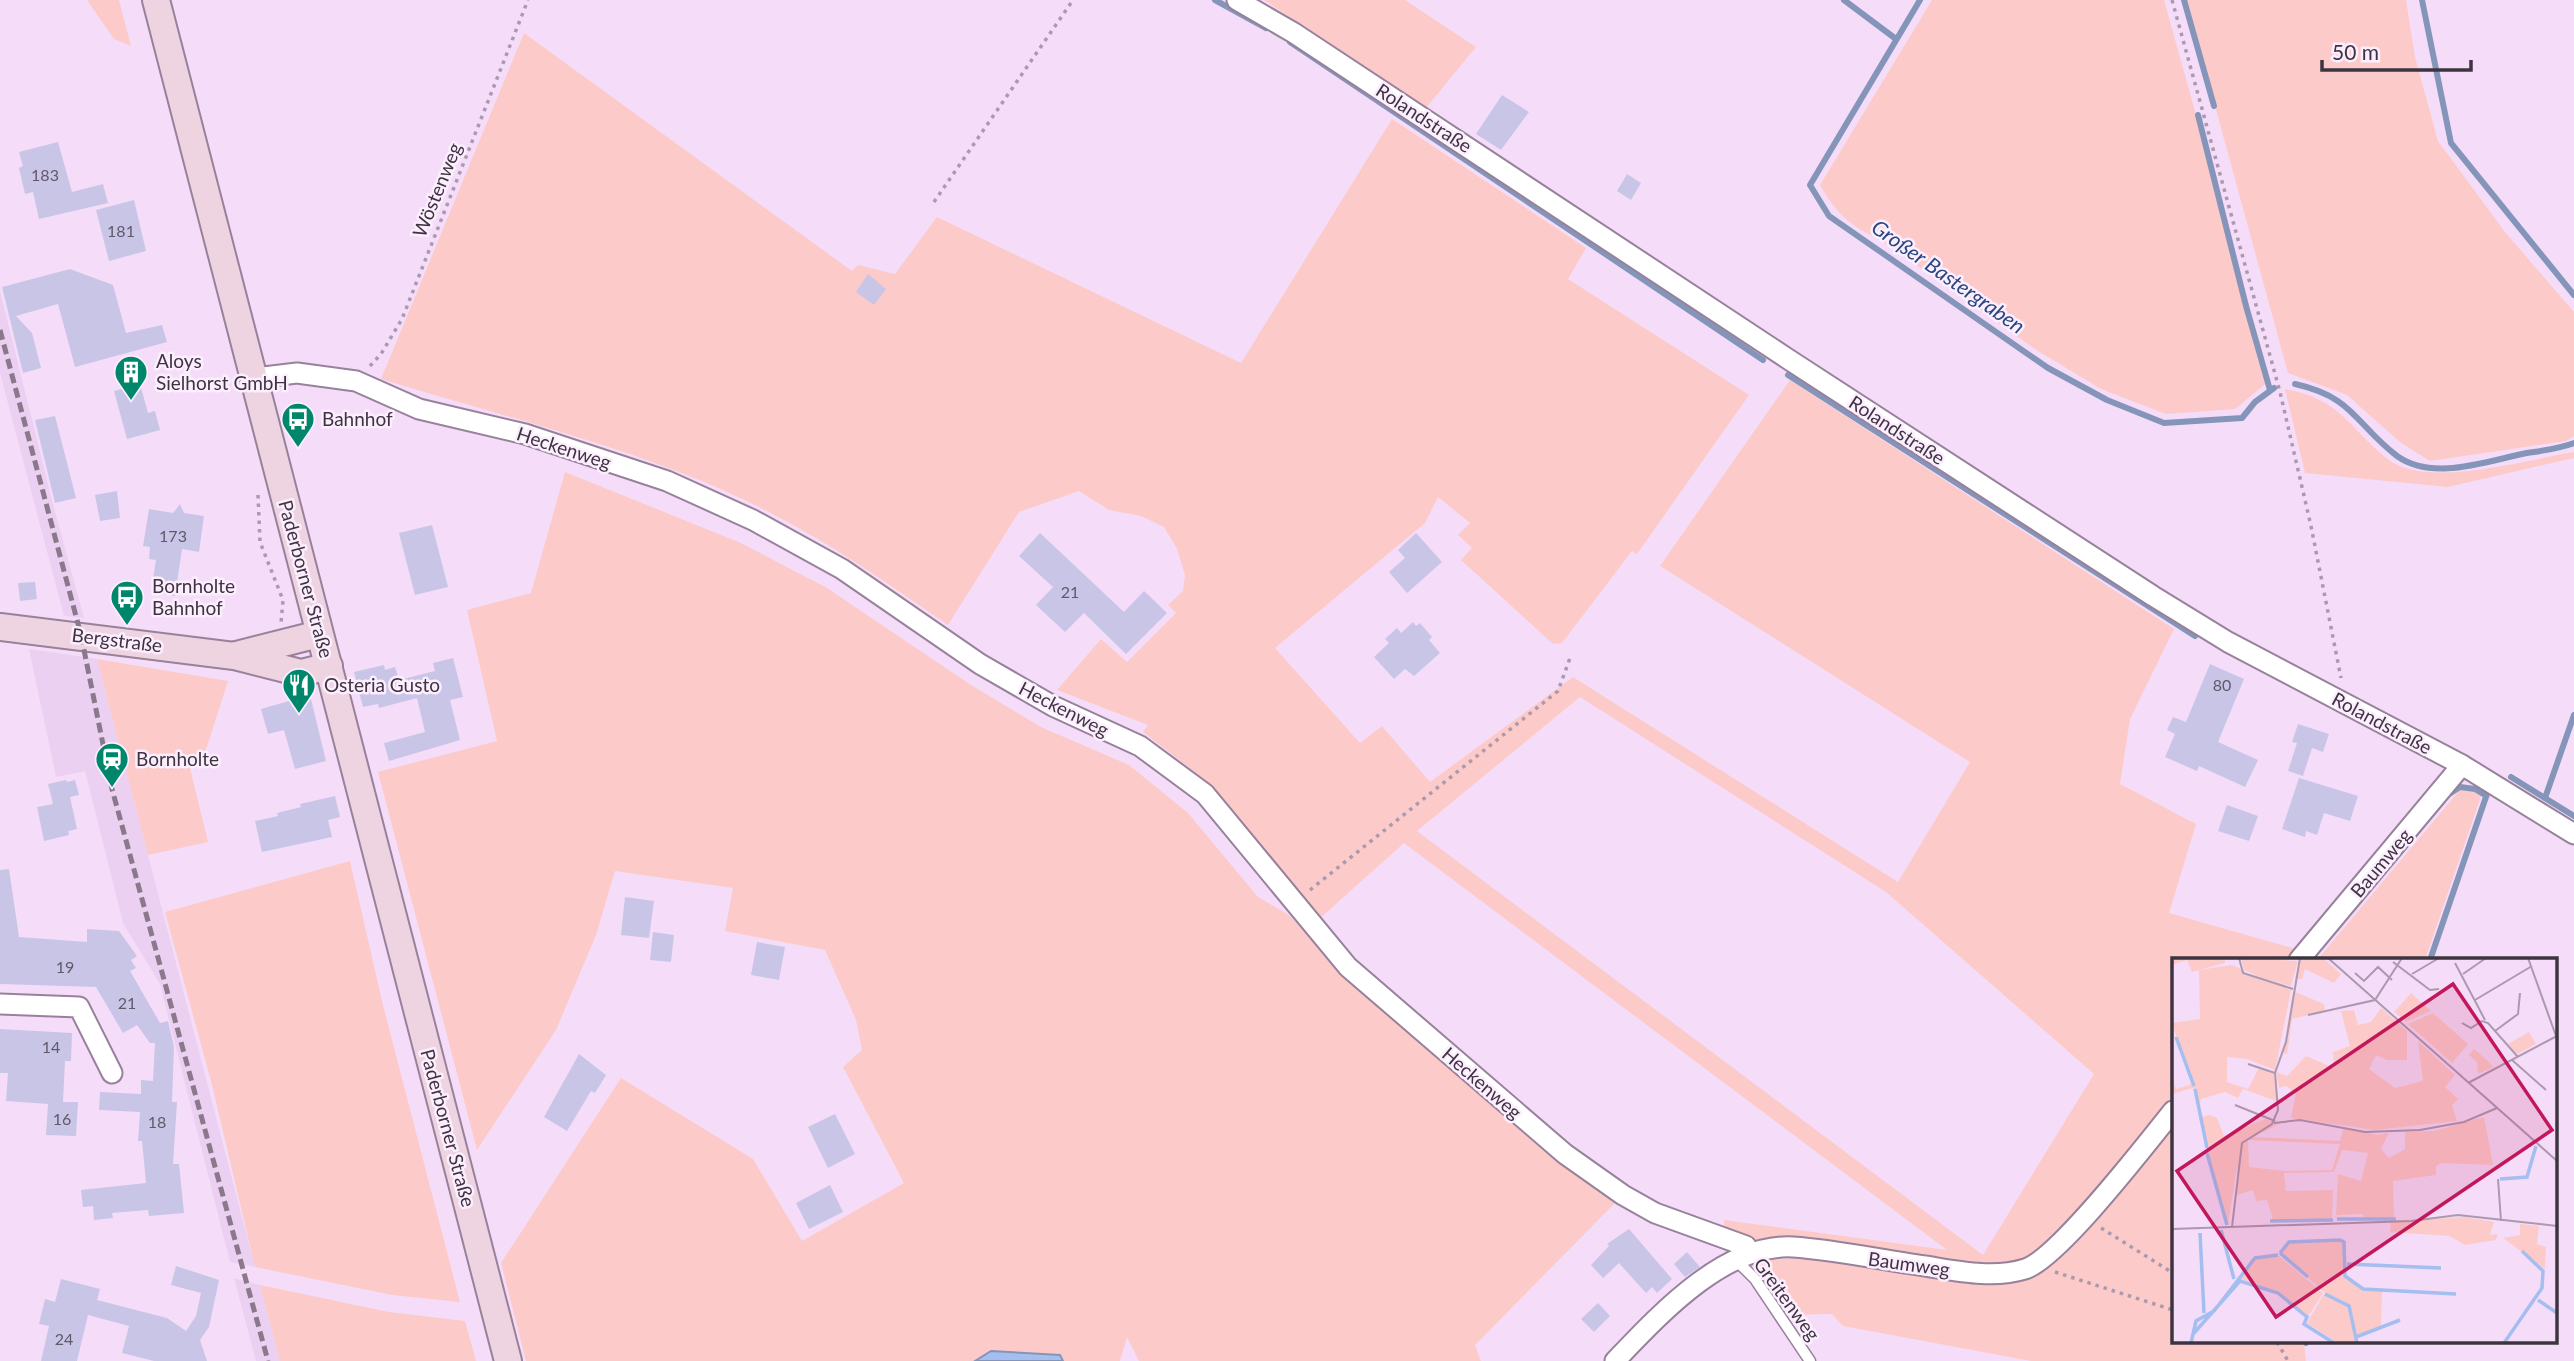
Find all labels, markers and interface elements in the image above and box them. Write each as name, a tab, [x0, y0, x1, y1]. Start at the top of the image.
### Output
scale bar	[2322, 28, 2471, 72]
text: 50 m	[2332, 39, 2379, 64]
street label: Rolandstraße	[1372, 78, 1476, 157]
street label: Wöstenweg	[407, 139, 466, 240]
house number: 183	[31, 165, 59, 184]
water label: Großer Bastergraben	[1867, 214, 2030, 338]
house number: 181	[107, 221, 135, 240]
place label: Aloys Sielhorst GmbH	[156, 349, 288, 394]
building icon: Aloys Sielhorst GmbH	[112, 353, 150, 402]
street label: Rolandstraße	[1845, 390, 1949, 469]
bus stop icon: Bahnhof	[279, 400, 317, 449]
place label: Bahnhof	[322, 407, 393, 430]
street label: Heckenweg	[514, 421, 614, 474]
street label: Paderborner Straße	[274, 497, 339, 660]
house number: 173	[159, 526, 187, 545]
place label: Bornholte Bahnhof	[152, 574, 235, 619]
bus stop icon: Bornholte Bahnhof	[108, 578, 146, 627]
house number: 21	[1061, 582, 1079, 601]
street label: Bergstraße	[70, 623, 164, 656]
restaurant icon: Osteria Gusto	[280, 666, 318, 715]
place label: Osteria Gusto	[324, 673, 440, 696]
house number: 80	[2213, 675, 2231, 694]
street label: Heckenweg	[1015, 676, 1113, 741]
street label: Rolandstraße	[2328, 687, 2436, 758]
station icon: Bornholte	[93, 740, 131, 789]
place label: Bornholte	[136, 747, 219, 770]
street label: Baumweg	[2345, 824, 2416, 902]
house number: 19	[56, 957, 74, 976]
inset map	[2172, 958, 2556, 1344]
house number: 21	[118, 993, 136, 1012]
house number: 14	[42, 1037, 60, 1056]
street label: Heckenweg	[1438, 1042, 1527, 1123]
street label: Paderborner Straße	[416, 1046, 481, 1209]
house number: 16	[53, 1109, 71, 1128]
house number: 18	[148, 1112, 166, 1131]
street label: Baumweg	[1867, 1246, 1952, 1281]
street label: Greitenweg	[1750, 1253, 1825, 1345]
house number: 24	[55, 1329, 73, 1348]

